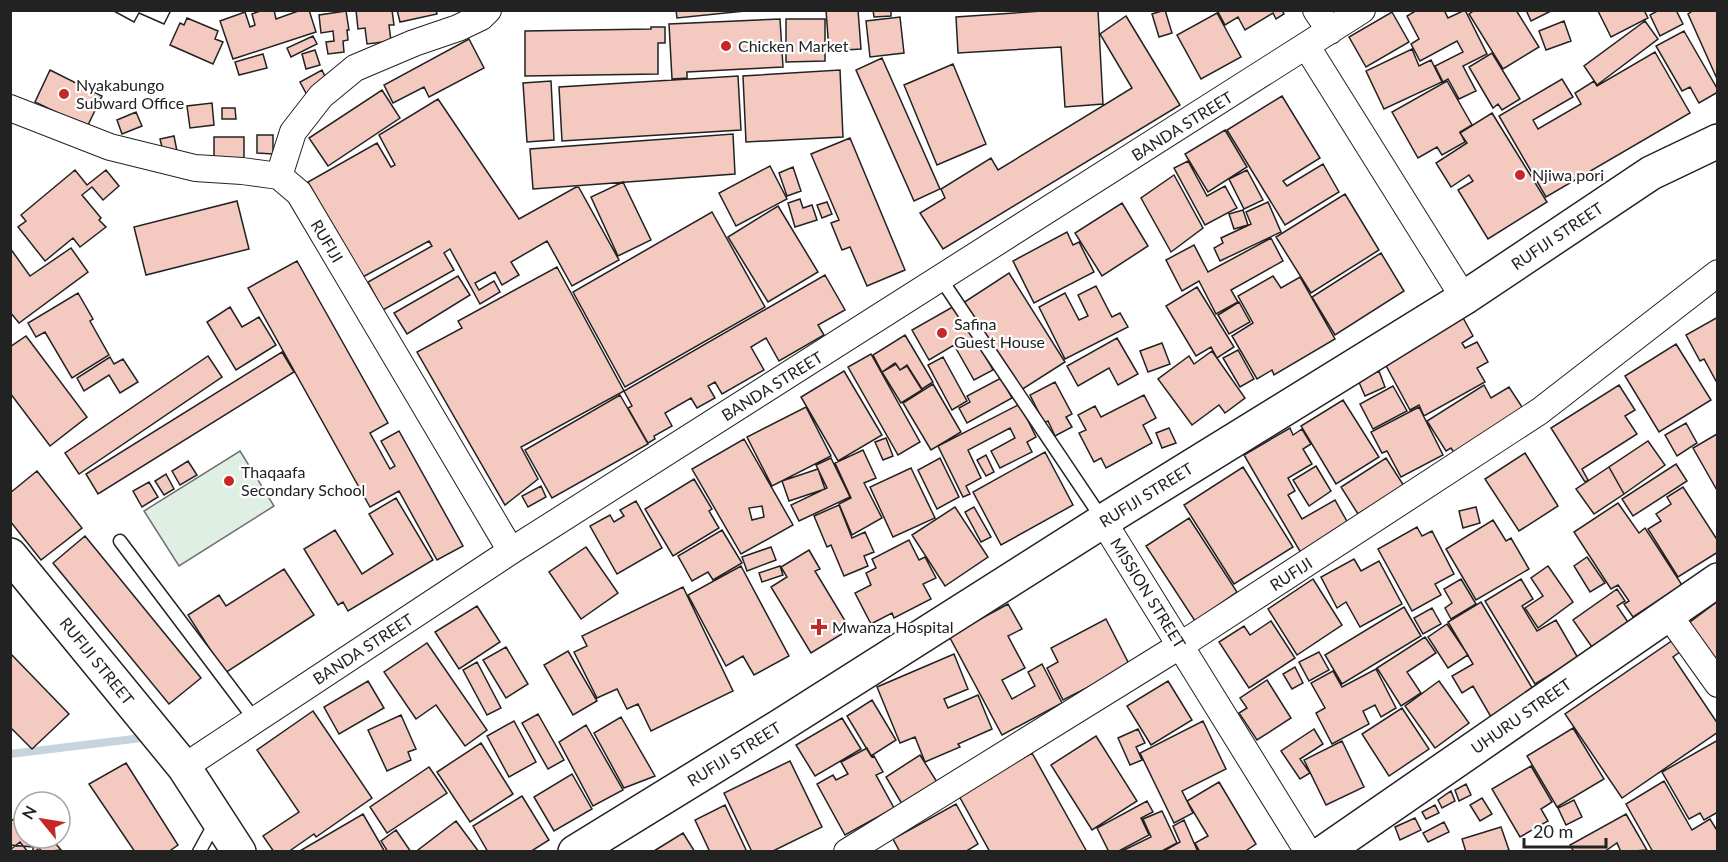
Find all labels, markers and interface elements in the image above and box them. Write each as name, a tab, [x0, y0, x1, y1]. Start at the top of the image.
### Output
place label: Chicken Market	[738, 36, 849, 55]
marker: Chicken Market	[719, 39, 733, 53]
place label: Nyakabungo Subward Office	[76, 75, 184, 112]
marker: Nyakabungo Subward Office	[57, 87, 71, 101]
street label: BANDA STREET	[1128, 87, 1236, 164]
place label: Njiwa pori	[1532, 165, 1604, 184]
marker: Njiwa pori	[1513, 168, 1527, 182]
street label: RUFIJI STREET	[1507, 198, 1607, 273]
street label: RUFIJI	[307, 216, 348, 266]
place label: Safina Guest House	[954, 314, 1045, 351]
marker: Safina Guest House	[935, 326, 949, 340]
street label: BANDA STREET	[718, 347, 826, 424]
street label: RUFIJI STREET	[1095, 458, 1196, 531]
place label: Thaqaafa Secondary School	[241, 462, 365, 499]
marker: Thaqaafa Secondary School	[222, 474, 236, 488]
street label: MISSION STREET	[1107, 534, 1190, 652]
street label: RUFIJI	[1266, 553, 1315, 594]
street label: BANDA STREET	[309, 609, 417, 688]
street label: RUFIJI STREET	[56, 613, 139, 709]
place label: Mwanza Hospital	[832, 617, 954, 636]
marker: Mwanza Hospital	[810, 618, 828, 636]
street label: UHURU STREET	[1467, 674, 1575, 757]
street label: RUFIJI STREET	[683, 717, 784, 790]
north arrow	[12, 790, 72, 850]
text: N	[17, 802, 40, 822]
scale bar	[1524, 811, 1606, 849]
text: 20 m	[1533, 820, 1573, 842]

